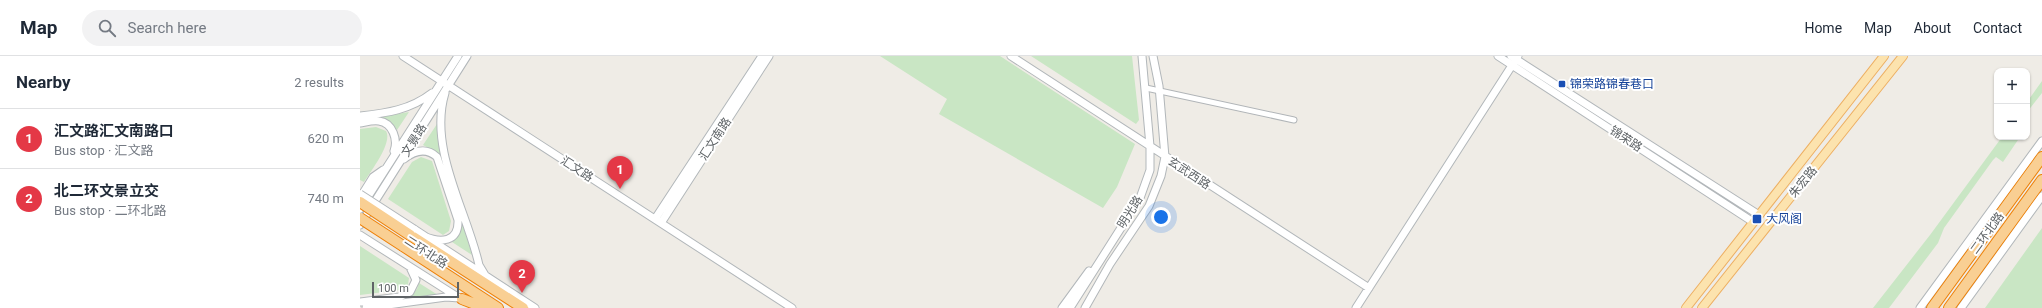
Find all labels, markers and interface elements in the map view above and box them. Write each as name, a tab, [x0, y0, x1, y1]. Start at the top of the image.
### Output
search box	[82, 10, 362, 46]
text: Map	[20, 16, 58, 39]
icon: search	[96, 17, 118, 39]
text: Search here	[128, 19, 206, 37]
text: Home	[1804, 20, 1842, 36]
text: Map	[1864, 20, 1892, 36]
text: About	[1914, 20, 1951, 36]
text: Contact	[1973, 20, 2022, 36]
map controls	[1994, 68, 2030, 140]
button: +	[1994, 68, 2030, 104]
text: Nearby	[16, 72, 71, 92]
text: 2 results	[294, 75, 344, 90]
place label: 锦荣路锦春巷口	[1570, 77, 1654, 91]
marker: 锦荣路锦春巷口	[1557, 79, 1567, 89]
button: −	[1994, 104, 2030, 140]
street label: 汇文南路	[696, 115, 734, 163]
street label: 文景路	[399, 121, 429, 159]
text: 汇文路汇文南路口	[54, 122, 174, 140]
street label: 锦荣路	[1607, 123, 1645, 155]
text: 1	[25, 131, 33, 146]
text: 620 m	[307, 131, 344, 146]
text: Bus stop · 汇文路	[54, 143, 154, 158]
street label: 汇文路	[558, 153, 596, 185]
street label: 玄武西路	[1165, 154, 1213, 192]
pin: 1	[607, 156, 633, 189]
street label: 朱宏路	[1786, 164, 1820, 200]
text: 北二环文景立交	[54, 182, 159, 200]
text: 2	[25, 191, 33, 206]
text: 740 m	[307, 191, 344, 206]
street label: 明光路	[1115, 193, 1145, 231]
text: Bus stop · 二环北路	[54, 203, 167, 218]
your location	[1151, 207, 1171, 227]
street label: 二环北路	[1967, 209, 2007, 257]
place label: 大风阁	[1766, 212, 1802, 226]
marker: 大风阁	[1751, 213, 1763, 225]
street label: 二环北路	[402, 233, 450, 271]
pin: 2	[509, 260, 535, 293]
scale bar	[372, 280, 459, 299]
text: 100 m	[378, 282, 409, 295]

